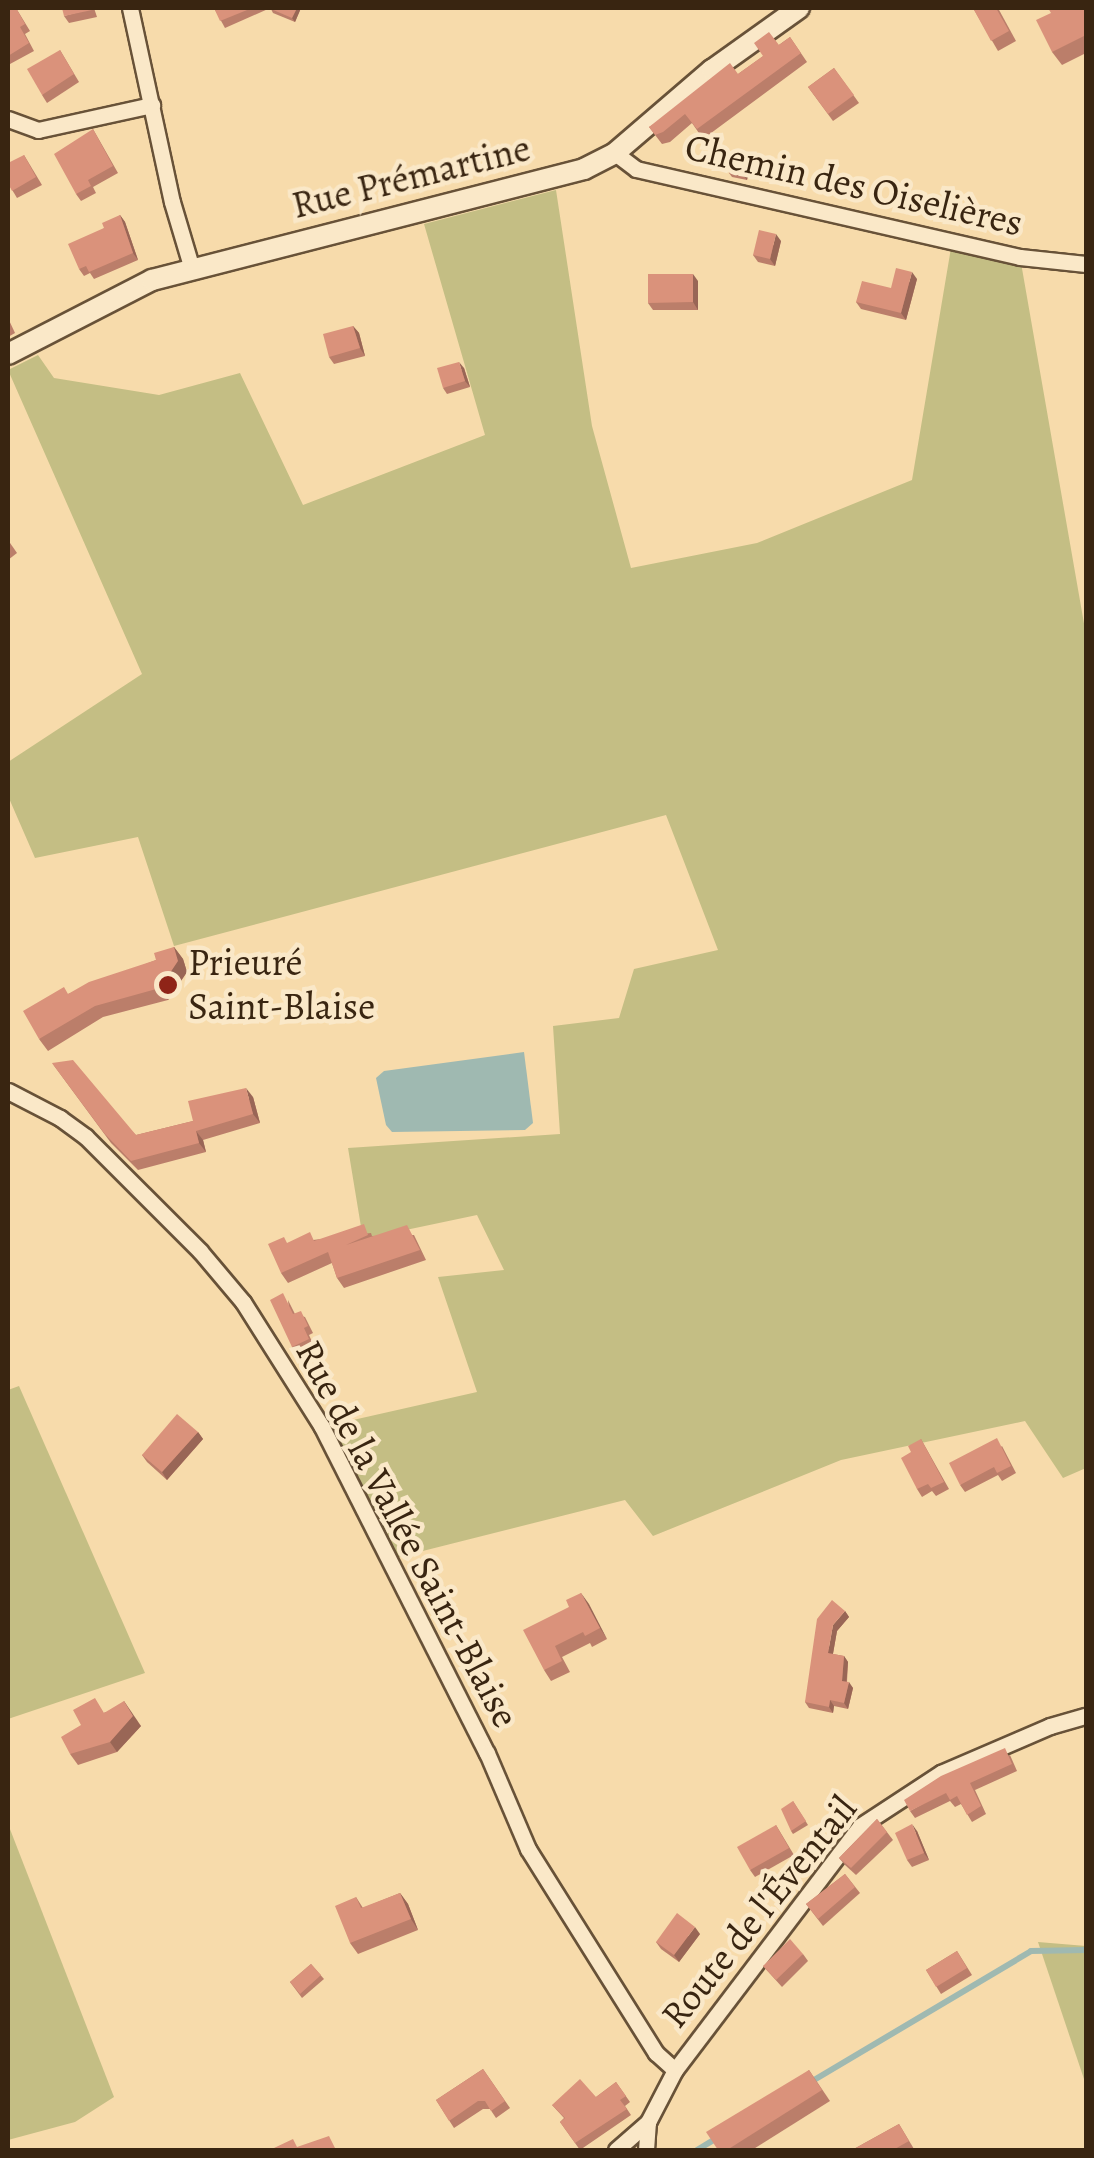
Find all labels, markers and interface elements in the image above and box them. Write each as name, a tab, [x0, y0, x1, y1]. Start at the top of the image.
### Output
street label: Chemin des Oiselières	[681, 124, 1027, 246]
street label: Rue Prémartine	[287, 125, 535, 229]
place label: Prieuré Saint-Blaise	[188, 940, 375, 1030]
marker: Prieuré Saint-Blaise	[157, 974, 179, 996]
street label: Rue de la Vallée Saint-Blaise	[286, 1333, 528, 1735]
street label: Route de l'Éventail	[652, 1787, 866, 2037]

